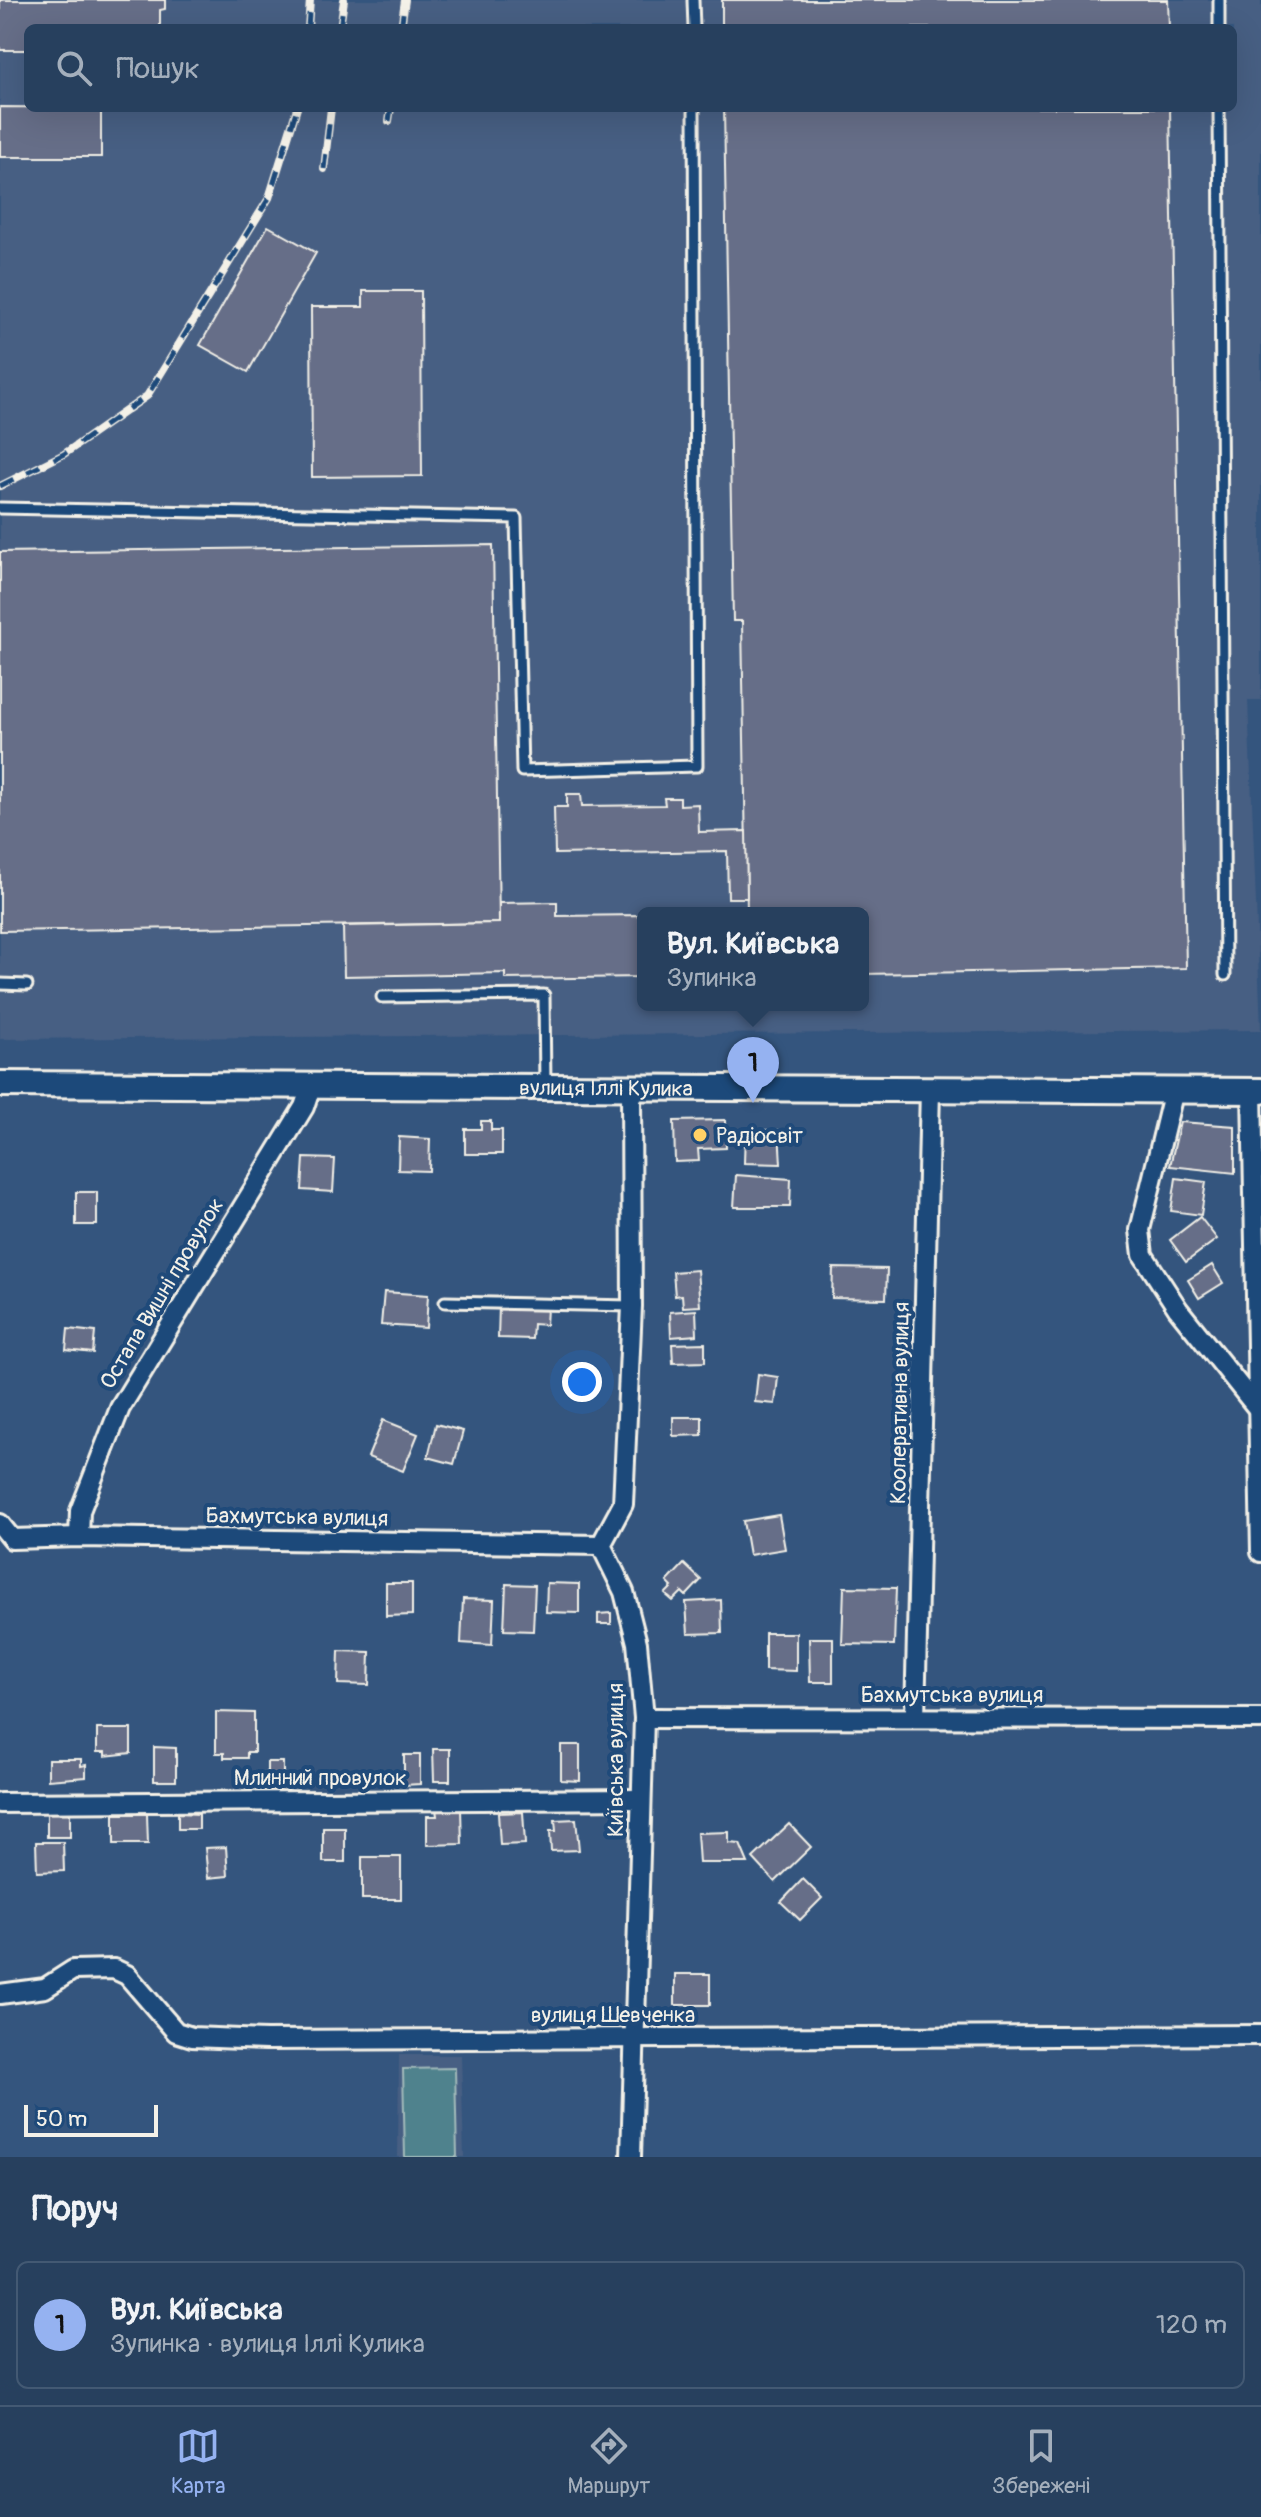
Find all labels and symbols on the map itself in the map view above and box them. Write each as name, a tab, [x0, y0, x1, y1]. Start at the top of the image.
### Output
pin: 1	[727, 1037, 779, 1103]
street label: вулиця Іллі Кулика	[519, 1074, 693, 1103]
place label: Радіосвіт	[716, 1122, 803, 1150]
marker: Радіосвіт	[691, 1126, 709, 1144]
street label: Остапа Вишні провулок	[94, 1193, 230, 1394]
street label: Кооперативна вулиця	[884, 1302, 916, 1504]
your location	[562, 1362, 602, 1402]
street label: Бахмутська вулиця	[205, 1501, 389, 1533]
street label: Бахмутська вулиця	[861, 1681, 1043, 1709]
street label: Київська вулиця	[602, 1683, 630, 1837]
street label: Млинний провулок	[234, 1764, 406, 1792]
street label: вулиця Шевченка	[531, 2001, 695, 2029]
scale bar	[24, 2101, 158, 2137]

